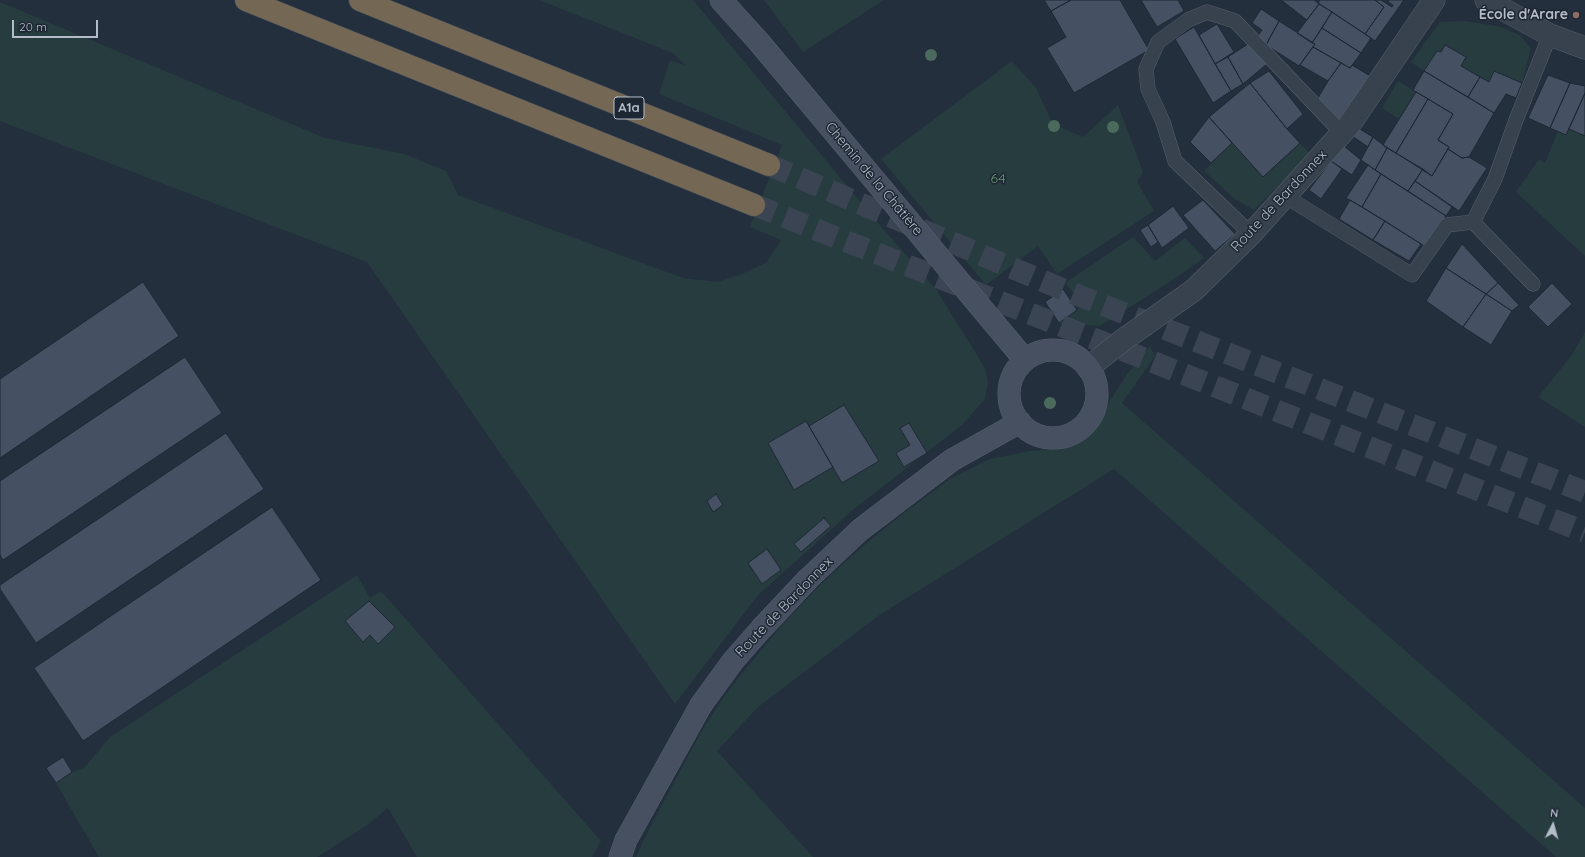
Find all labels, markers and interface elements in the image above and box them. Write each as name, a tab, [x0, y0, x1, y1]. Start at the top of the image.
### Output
place label: École d'Arare	[1479, 7, 1568, 23]
marker: École d'Arare	[1571, 10, 1581, 20]
scale bar	[14, 12, 100, 38]
text: 20 m	[19, 19, 47, 34]
road number: A1a	[614, 97, 644, 119]
street label: Chemin de la Châtière	[822, 119, 926, 239]
street label: Route de Bardonnex	[1228, 147, 1330, 255]
park label: 64	[990, 171, 1006, 187]
street label: Route de Bardonnex	[732, 553, 836, 661]
north arrow	[1533, 805, 1573, 845]
text: N	[1549, 806, 1559, 820]

